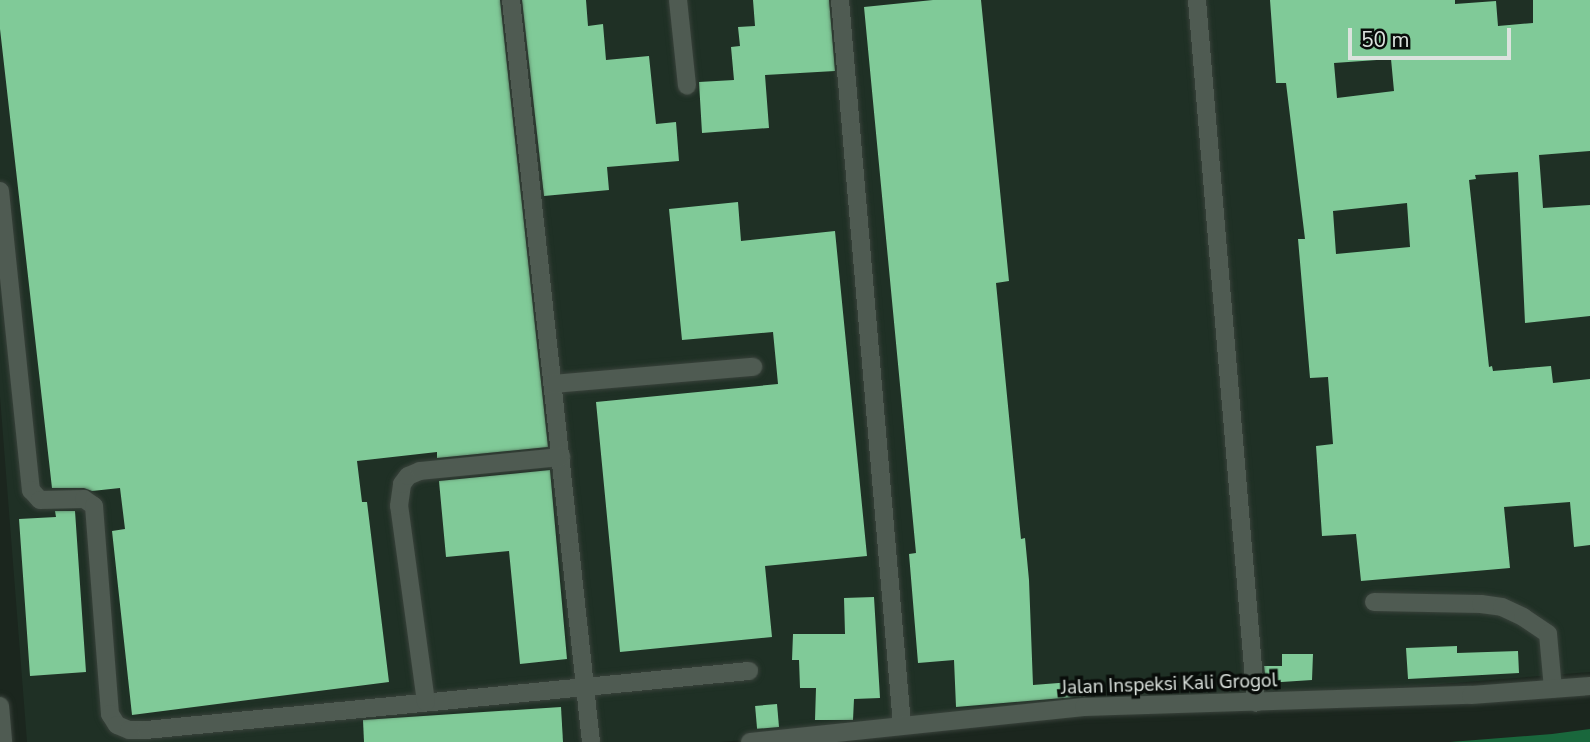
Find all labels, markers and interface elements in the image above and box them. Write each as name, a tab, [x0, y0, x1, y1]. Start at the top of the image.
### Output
scale bar	[1352, 14, 1515, 58]
text: 50 m	[1361, 26, 1410, 54]
street label: Jalan Inspeksi Kali Grogol	[1060, 670, 1278, 700]

